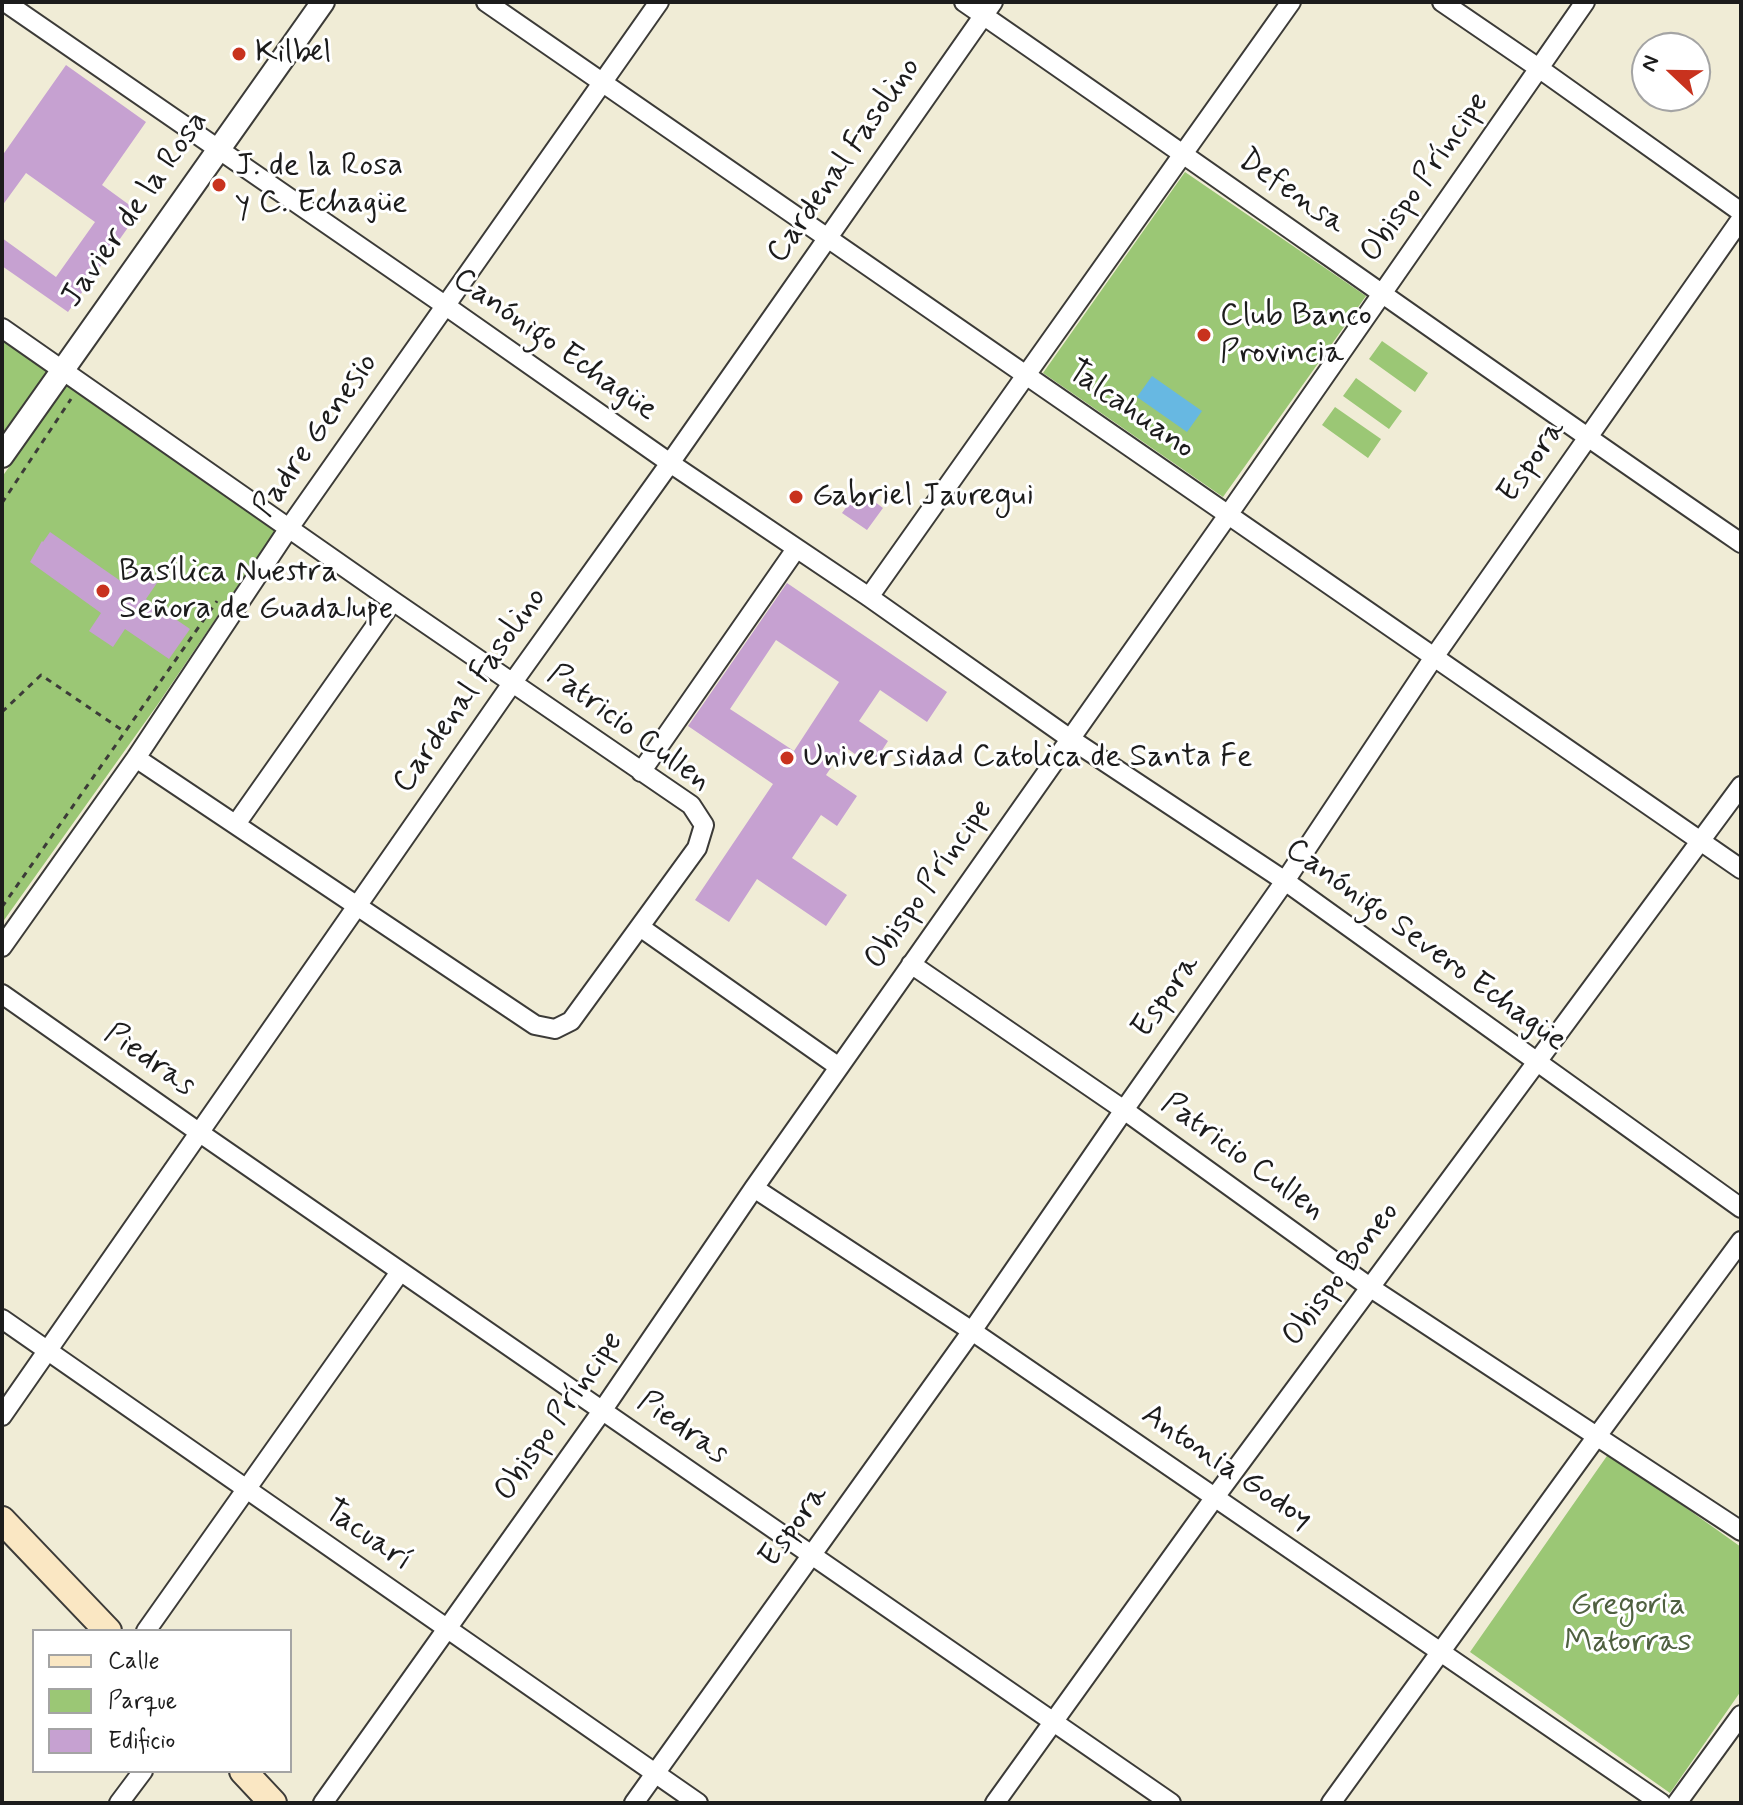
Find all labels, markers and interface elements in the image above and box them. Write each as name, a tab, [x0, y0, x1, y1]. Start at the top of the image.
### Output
north arrow	[1631, 32, 1711, 112]
place label: Kilbel	[255, 35, 331, 73]
marker: Kilbel	[230, 45, 248, 63]
street label: Cardenal Fasolino	[760, 51, 930, 271]
text: N	[1635, 52, 1666, 76]
street label: Obispo Príncipe	[1353, 85, 1499, 271]
street label: Javier de la Rosa	[54, 104, 218, 316]
street label: Defensa	[1230, 142, 1352, 244]
place label: J. de la Rosa y C. Echagüe	[235, 148, 407, 223]
marker: J. de la Rosa y C. Echagüe	[210, 176, 228, 194]
street label: Canónigo Echagüe	[444, 261, 664, 431]
place label: Club Banco Provincia	[1220, 298, 1372, 373]
marker: Club Banco Provincia	[1195, 326, 1213, 344]
street label: Padre Genesio	[246, 347, 388, 525]
street label: Talcahuano	[1059, 353, 1201, 469]
street label: Espora	[1491, 413, 1575, 511]
place label: Gabriel Jauregui	[812, 478, 1034, 516]
marker: Gabriel Jauregui	[787, 488, 805, 506]
place label: Basílica Nuestra Señora de Guadalupe	[119, 554, 393, 629]
street label: Cardenal Fasolino	[386, 581, 556, 801]
marker: Basílica Nuestra Señora de Guadalupe	[94, 582, 112, 600]
street label: Patricio Cullen	[539, 657, 717, 801]
place label: Universidad Catolica de Santa Fe	[803, 739, 1253, 777]
marker: Universidad Catolica de Santa Fe	[778, 749, 796, 767]
street label: Obispo Príncipe	[857, 792, 1003, 978]
street label: Canónigo Severo Echagüe	[1277, 831, 1573, 1061]
street label: Espora	[1125, 948, 1209, 1046]
street label: Piedras	[96, 1016, 202, 1106]
street label: Patricio Cullen	[1153, 1086, 1331, 1230]
street label: Obispo Boneo	[1275, 1195, 1409, 1355]
street label: Obispo Príncipe	[487, 1324, 633, 1510]
street label: Piedras	[629, 1384, 735, 1474]
street label: Antonia Godoy	[1133, 1397, 1319, 1539]
street label: Espora	[752, 1478, 838, 1576]
street label: Tacuarí	[315, 1493, 419, 1581]
park label: Gregoria Matorras	[1564, 1587, 1692, 1662]
legend	[32, 1629, 292, 1773]
text: Calle	[108, 1646, 160, 1677]
text: Parque	[108, 1686, 177, 1717]
text: Edificio	[108, 1726, 175, 1757]

